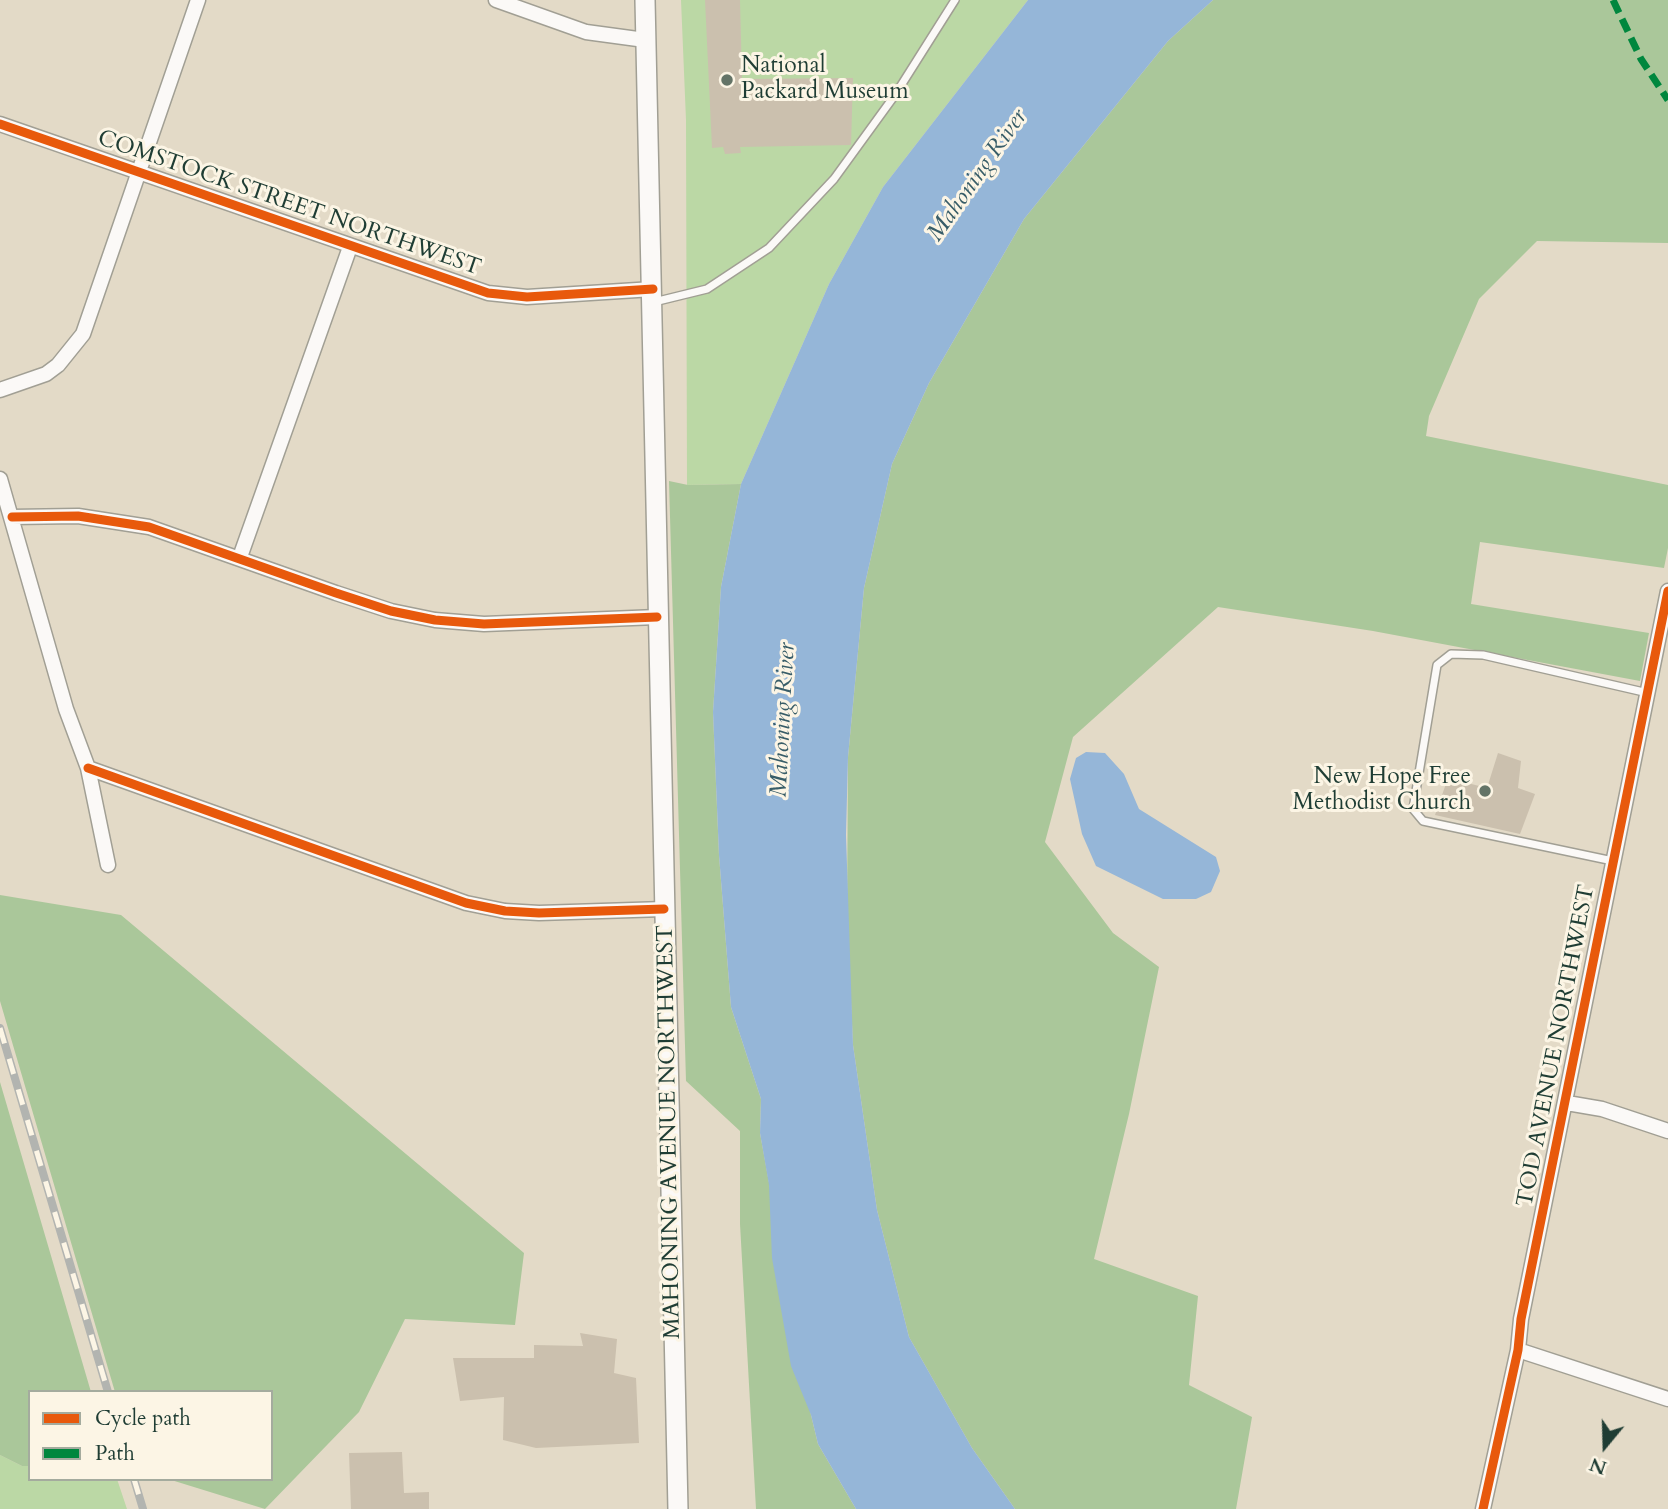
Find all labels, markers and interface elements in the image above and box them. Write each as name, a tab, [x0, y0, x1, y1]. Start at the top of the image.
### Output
place label: National Packard Museum	[741, 53, 909, 107]
marker: National Packard Museum	[719, 72, 735, 88]
water label: Mahoning River	[922, 104, 1034, 248]
street label: COMSTOCK STREET NORTHWEST	[94, 125, 484, 283]
water label: Mahoning River	[766, 642, 802, 798]
place label: New Hope Free Methodist Church	[1292, 764, 1471, 818]
marker: New Hope Free Methodist Church	[1477, 783, 1493, 799]
street label: TOD AVENUE NORTHWEST	[1512, 883, 1602, 1209]
street label: MAHONING AVENUE NORTHWEST	[653, 925, 687, 1339]
legend	[28, 1390, 273, 1481]
text: Cycle path	[95, 1404, 191, 1433]
north arrow	[1570, 1411, 1640, 1481]
text: Path	[95, 1439, 135, 1468]
text: N	[1586, 1451, 1610, 1481]

